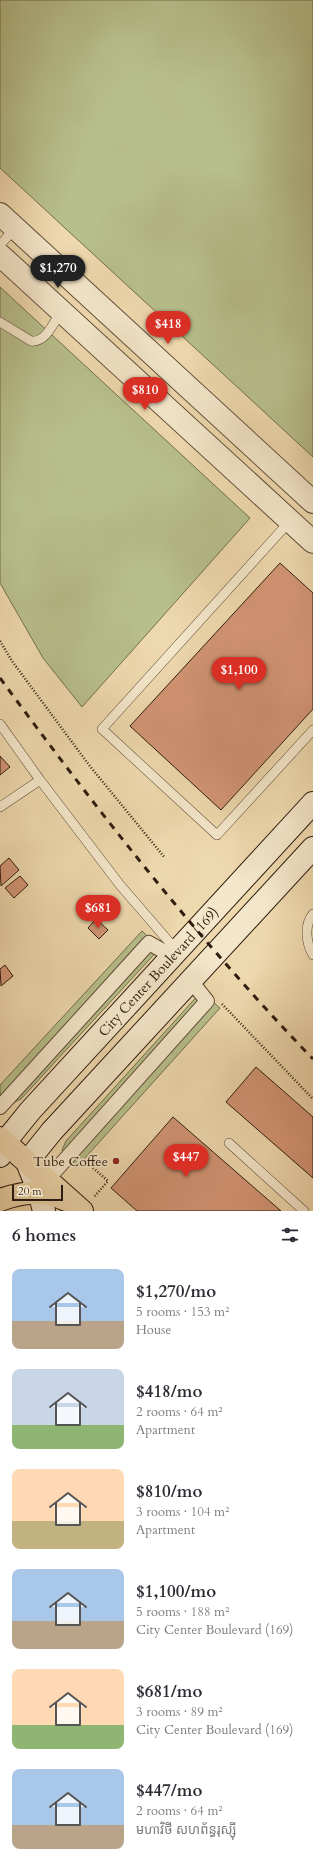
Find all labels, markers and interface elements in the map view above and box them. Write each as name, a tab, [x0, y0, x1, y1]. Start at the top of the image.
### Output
pin: $1,270	[25, 255, 91, 289]
text: $1,270	[39, 259, 77, 277]
pin: $418	[144, 311, 192, 345]
text: $418	[155, 315, 181, 333]
pin: $810	[121, 377, 169, 411]
text: $810	[132, 381, 158, 399]
pin: $1,100	[206, 657, 272, 691]
text: $1,100	[220, 661, 258, 679]
pin: $681	[74, 895, 122, 929]
text: $681	[85, 899, 111, 917]
street label: City Center Boulevard (169)	[94, 903, 223, 1041]
pin: $447	[162, 1144, 210, 1178]
text: $447	[173, 1148, 199, 1166]
place label: Tube Coffee	[33, 1152, 108, 1171]
marker: Tube Coffee	[111, 1156, 121, 1166]
scale bar	[12, 1183, 63, 1202]
text: 20 m	[18, 1184, 42, 1199]
text: 6 homes	[12, 1224, 76, 1247]
icon: filters	[279, 1224, 301, 1246]
text: $1,270/mo	[136, 1280, 216, 1303]
icon: home	[44, 1285, 92, 1333]
text: 5 rooms · 153 m²	[136, 1303, 229, 1321]
text: House	[136, 1321, 171, 1339]
text: $418/mo	[136, 1380, 202, 1403]
icon: home	[44, 1385, 92, 1433]
text: 2 rooms · 64 m²	[136, 1403, 223, 1421]
text: Apartment	[136, 1421, 195, 1439]
text: $810/mo	[136, 1480, 202, 1503]
icon: home	[44, 1485, 92, 1533]
text: 3 rooms · 104 m²	[136, 1503, 229, 1521]
text: Apartment	[136, 1521, 195, 1539]
text: $1,100/mo	[136, 1580, 216, 1603]
icon: home	[44, 1585, 92, 1633]
text: 5 rooms · 188 m²	[136, 1603, 229, 1621]
text: City Center Boulevard (169)	[136, 1621, 293, 1639]
text: $681/mo	[136, 1680, 202, 1703]
icon: home	[44, 1685, 92, 1733]
text: 3 rooms · 89 m²	[136, 1703, 223, 1721]
text: City Center Boulevard (169)	[136, 1721, 293, 1739]
text: $447/mo	[136, 1779, 202, 1802]
icon: home	[44, 1785, 92, 1833]
text: 2 rooms · 64 m²	[136, 1802, 223, 1820]
text: មហាវិថី សហព័ន្ធរុស្ស៊ី	[136, 1821, 236, 1839]

